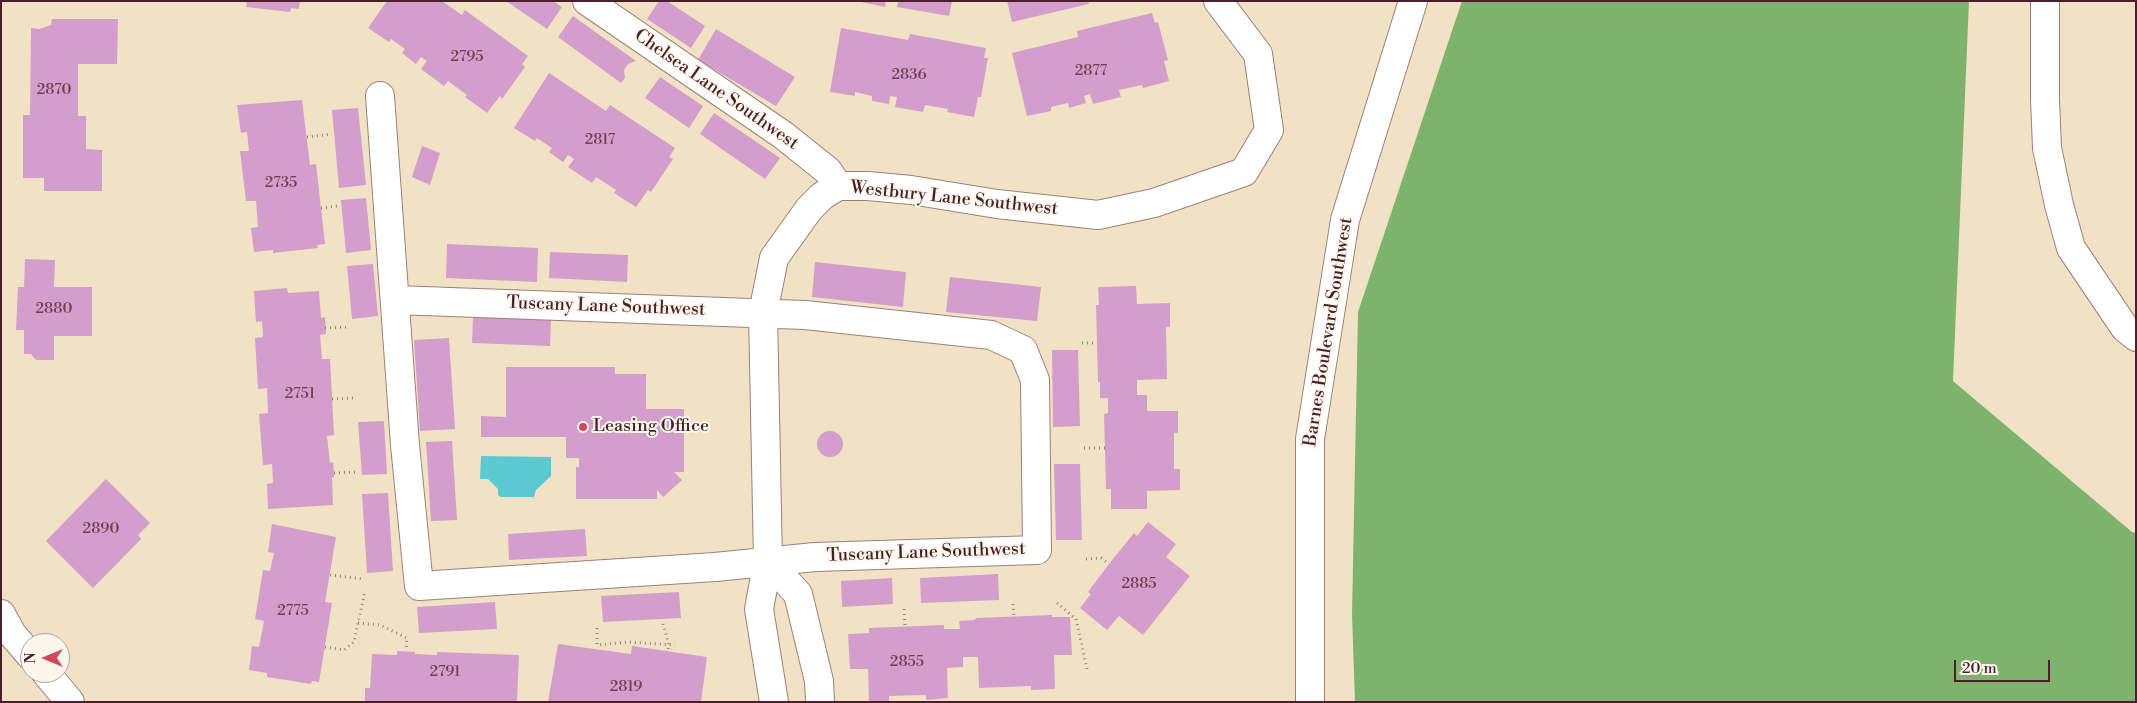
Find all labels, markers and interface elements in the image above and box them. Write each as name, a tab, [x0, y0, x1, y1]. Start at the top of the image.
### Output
street label: Chelsea Lane Southwest	[630, 25, 802, 155]
house number: 2795	[450, 48, 484, 66]
house number: 2877	[1075, 62, 1107, 80]
house number: 2836	[891, 66, 927, 84]
house number: 2870	[37, 81, 71, 99]
house number: 2817	[585, 131, 615, 149]
house number: 2735	[265, 174, 297, 192]
street label: Westbury Lane Southwest	[849, 177, 1059, 221]
street label: Barnes Boulevard Southwest	[1300, 216, 1358, 448]
street label: Tuscany Lane Southwest	[506, 293, 706, 321]
house number: 2880	[36, 300, 72, 318]
house number: 2751	[285, 385, 315, 403]
place label: Leasing Office	[593, 416, 709, 438]
marker: Leasing Office	[577, 421, 589, 433]
house number: 2890	[83, 520, 119, 538]
street label: Tuscany Lane Southwest	[826, 539, 1026, 567]
house number: 2885	[1121, 575, 1157, 593]
house number: 2775	[277, 602, 309, 620]
north arrow	[20, 633, 70, 683]
scale bar	[1957, 650, 2053, 682]
text: N	[22, 652, 40, 664]
house number: 2855	[890, 653, 924, 671]
text: 20 m	[1962, 659, 1997, 678]
house number: 2791	[430, 663, 460, 681]
house number: 2819	[610, 678, 642, 696]

